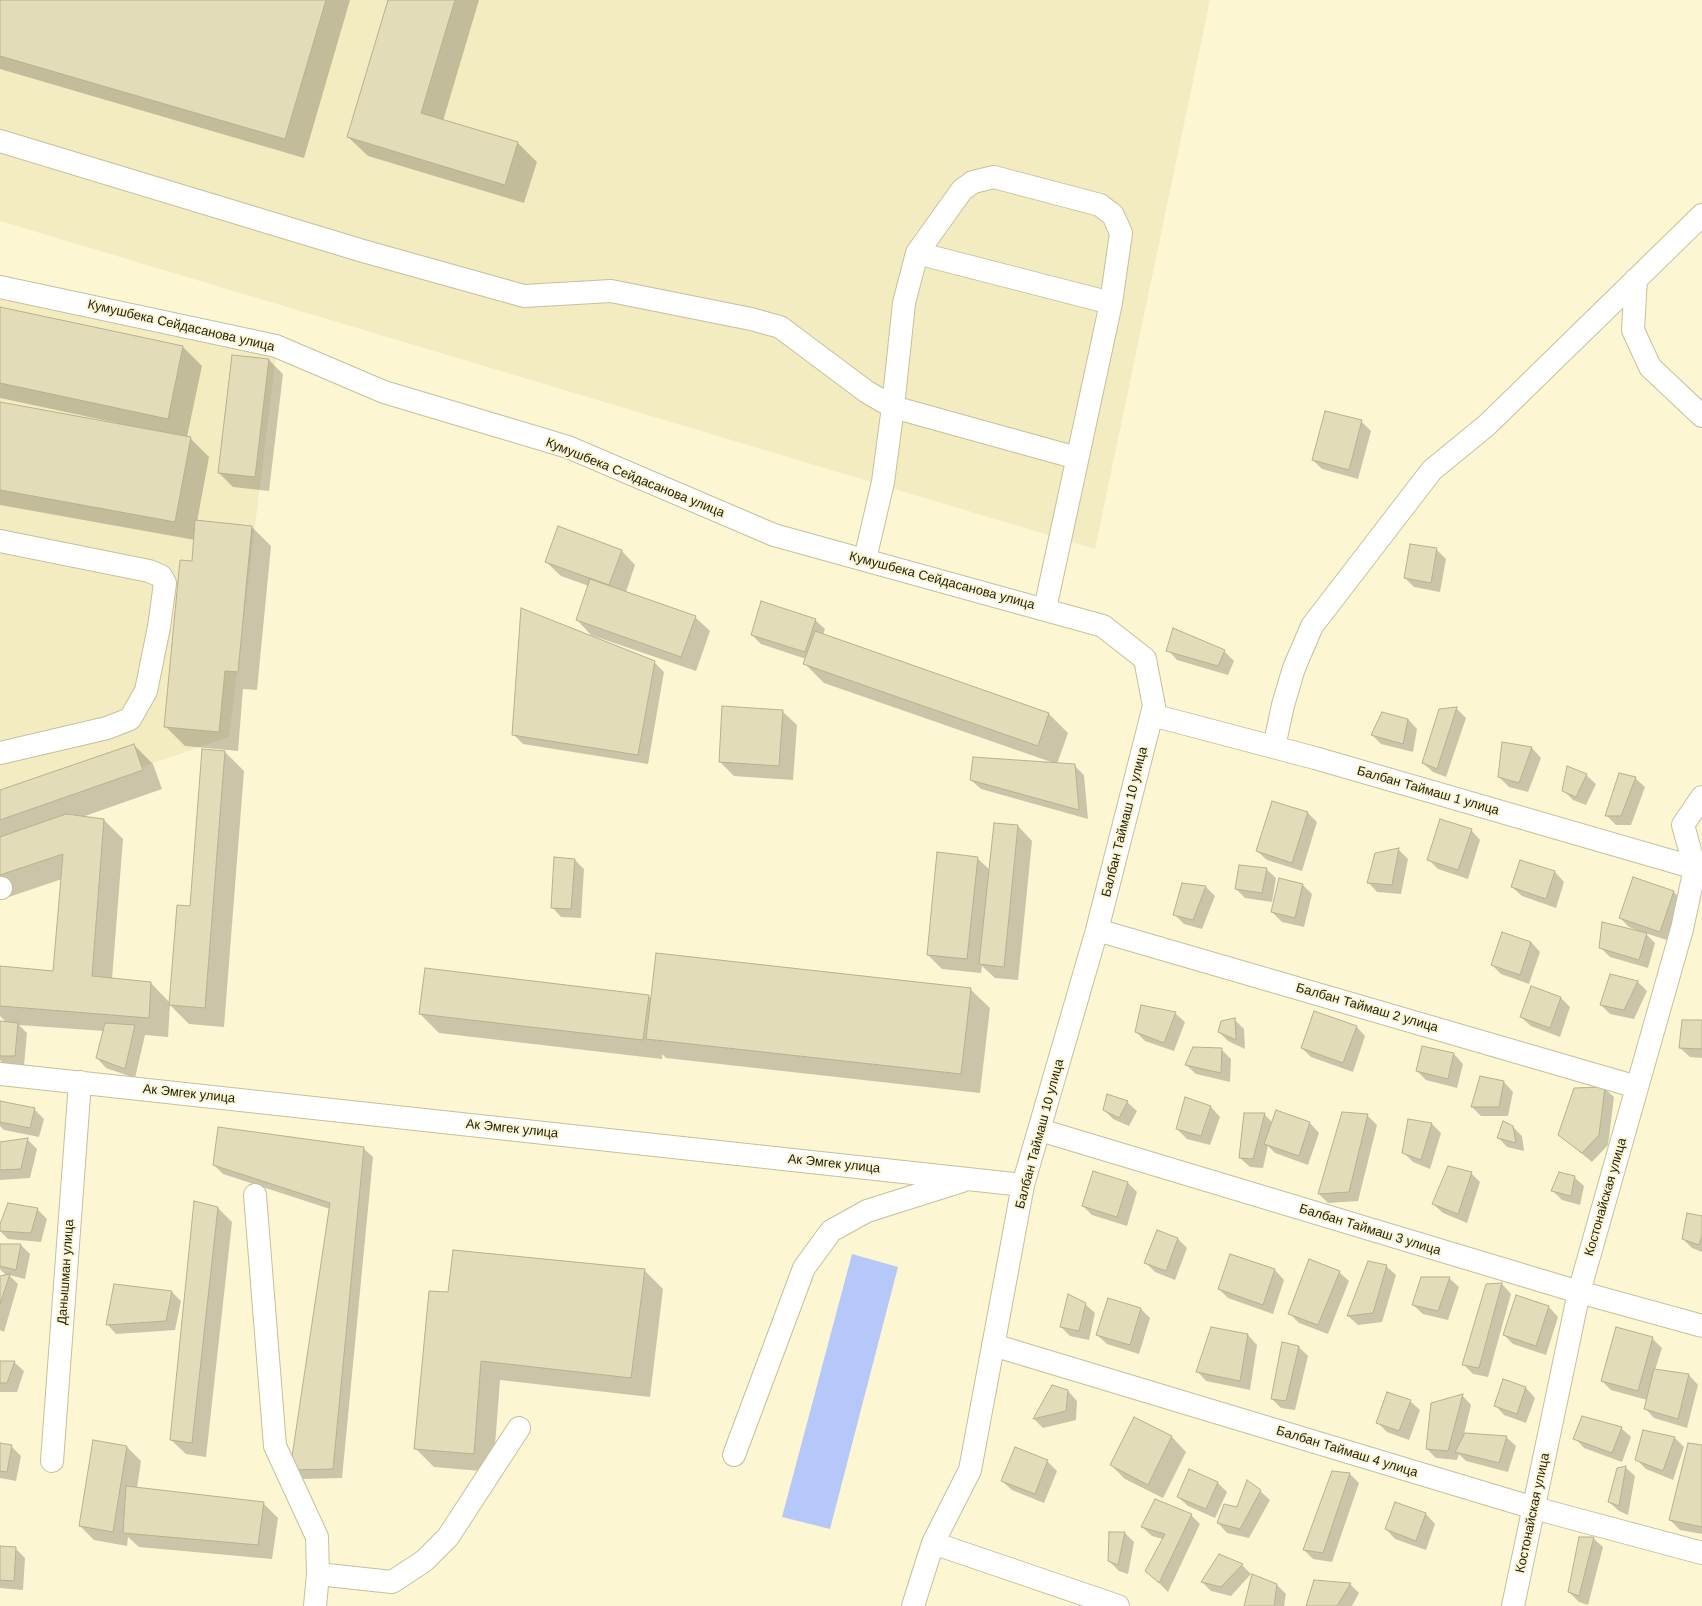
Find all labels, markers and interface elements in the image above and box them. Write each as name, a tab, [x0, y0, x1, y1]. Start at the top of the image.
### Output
street label: Кумушбека Сейдасанова улица	[86, 297, 276, 355]
street label: Кумушбека Сейдасанова улица	[543, 435, 727, 521]
street label: Кумушбека Сейдасанова улица	[848, 549, 1036, 613]
street label: Балбан Таймаш 10 улица	[1099, 745, 1151, 899]
street label: Балбан Таймаш 1 улица	[1355, 763, 1501, 819]
street label: Балбан Таймаш 2 улица	[1294, 980, 1440, 1036]
street label: Балбан Таймаш 10 улица	[1012, 1057, 1068, 1211]
street label: Ак Эмгек улица	[142, 1081, 236, 1107]
street label: Ак Эмгек улица	[465, 1116, 559, 1142]
street label: Костонайская улица	[1582, 1136, 1630, 1258]
street label: Ак Эмгек улица	[787, 1151, 881, 1177]
street label: Балбан Таймаш 3 улица	[1297, 1201, 1443, 1259]
street label: Данышман улица	[55, 1219, 77, 1325]
street label: Балбан Таймаш 4 улица	[1274, 1423, 1420, 1481]
street label: Костонайская улица	[1513, 1452, 1553, 1574]

